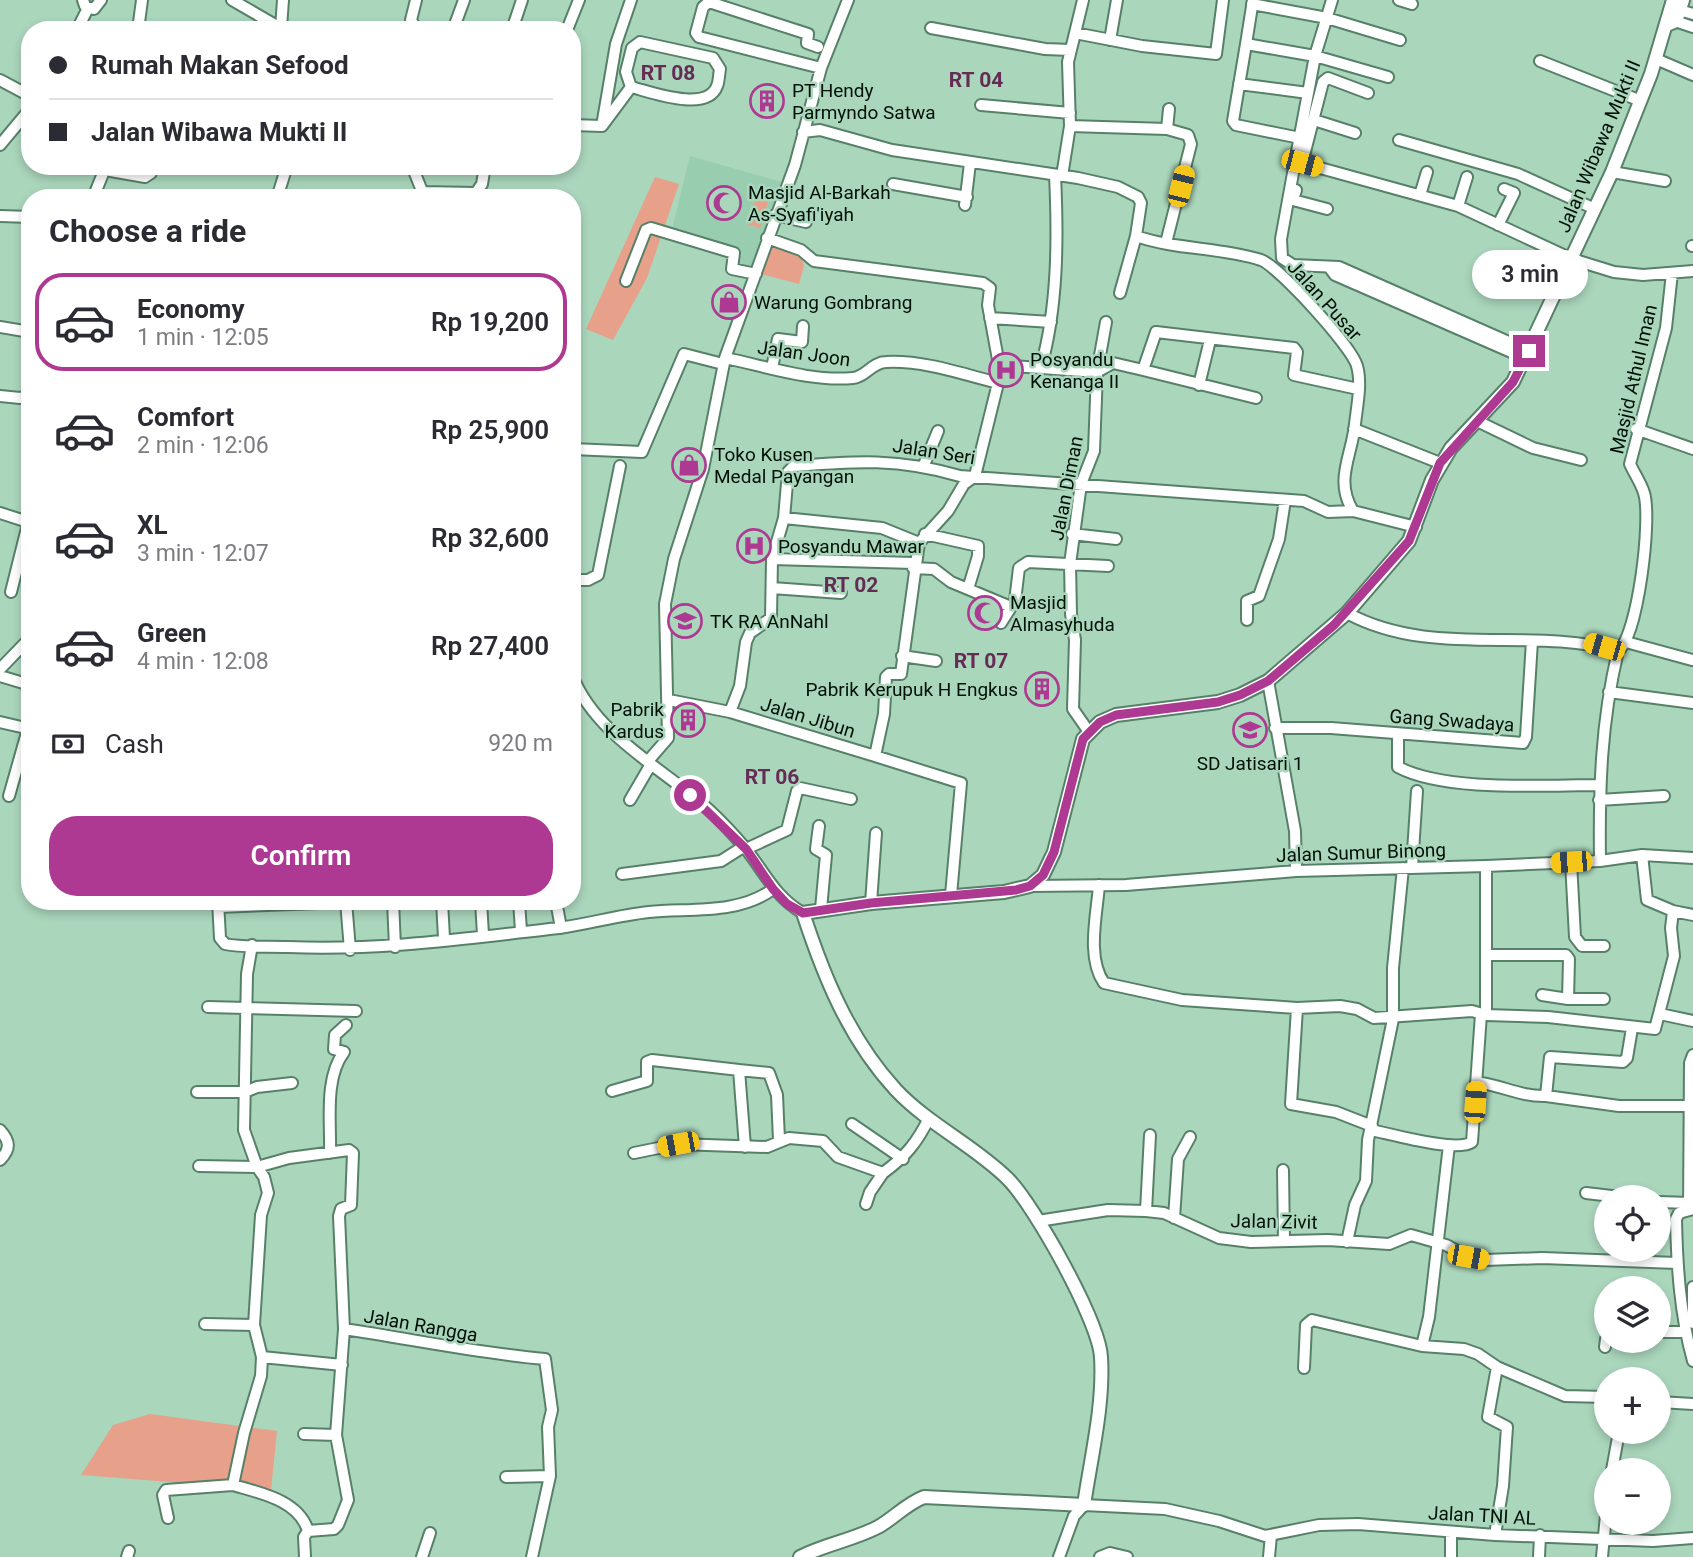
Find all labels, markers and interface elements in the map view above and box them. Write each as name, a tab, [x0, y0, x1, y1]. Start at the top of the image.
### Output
text: Rumah Makan Sefood	[91, 50, 349, 80]
street label: Jalan Wibawa Mukti II	[1552, 56, 1645, 236]
district label: RT 08	[641, 61, 695, 85]
district label: RT 04	[949, 68, 1003, 92]
place label: PT Hendy Parmyndo Satwa	[792, 79, 936, 124]
building icon: PT Hendy Parmyndo Satwa	[748, 82, 786, 120]
text: Jalan Wibawa Mukti II	[91, 117, 347, 147]
car	[1279, 147, 1326, 179]
car	[1166, 163, 1197, 209]
place label: Masjid Al-Barkah As-Syafi'iyah	[748, 181, 891, 226]
mosque icon: Masjid Al-Barkah As-Syafi'iyah	[705, 184, 743, 222]
text: Choose a ride	[49, 212, 246, 250]
callout: 3 min	[1471, 250, 1587, 298]
street label: Jalan Pusar	[1283, 255, 1367, 346]
text: 3 min	[1501, 261, 1559, 288]
shop icon: Warung Gombrang	[710, 283, 748, 321]
icon: car	[53, 291, 116, 354]
place label: Warung Gombrang	[754, 291, 912, 314]
text: Economy	[137, 294, 244, 324]
street label: Masjid Athul Iman	[1605, 302, 1662, 456]
text: Rp 19,200	[431, 307, 549, 337]
text: 1 min · 12:05	[137, 324, 269, 351]
route end	[1513, 335, 1545, 367]
street label: Jalan Joon	[756, 336, 852, 371]
place label: Posyandu Kenanga II	[1030, 348, 1119, 393]
hospital icon: Posyandu Kenanga II	[987, 351, 1025, 389]
icon: car	[53, 399, 116, 462]
text: Comfort	[137, 402, 234, 432]
text: Rp 25,900	[431, 415, 549, 445]
text: 2 min · 12:06	[137, 432, 269, 459]
street label: Jalan Seri	[891, 434, 977, 469]
street label: Jalan Diman	[1045, 434, 1088, 542]
place label: Toko Kusen Medal Payangan	[714, 443, 854, 488]
shop icon: Toko Kusen Medal Payangan	[670, 446, 708, 484]
icon: car	[53, 507, 116, 570]
text: XL	[137, 510, 168, 540]
text: Rp 32,600	[431, 523, 549, 553]
hospital icon: Posyandu Mawar	[735, 527, 773, 565]
place label: Posyandu Mawar	[778, 535, 925, 558]
text: 3 min · 12:07	[137, 540, 269, 567]
district label: RT 02	[824, 573, 878, 597]
place label: Masjid Almasyhuda	[1010, 591, 1115, 636]
mosque icon: Masjid Almasyhuda	[966, 594, 1004, 632]
school or university icon: TK RA AnNahl	[666, 602, 704, 640]
place label: TK RA AnNahl	[710, 610, 829, 633]
icon: car	[53, 615, 116, 678]
text: Green	[137, 618, 207, 648]
text: Rp 27,400	[431, 631, 549, 661]
car	[1581, 631, 1628, 663]
text: 4 min · 12:08	[137, 648, 269, 675]
district label: RT 07	[954, 649, 1008, 673]
building icon: Pabrik Kerupuk H Engkus	[1023, 670, 1061, 708]
place label: Pabrik Kerupuk H Engkus	[805, 678, 1018, 701]
street label: Jalan Jibun	[758, 692, 858, 743]
place label: Pabrik Kardus	[604, 698, 664, 743]
building icon: Pabrik Kardus	[669, 701, 707, 739]
street label: Gang Swadaya	[1389, 705, 1515, 736]
school or university icon: SD Jatisari 1	[1231, 711, 1269, 749]
icon: cash	[49, 725, 87, 763]
text: Cash	[105, 729, 164, 759]
text: 920 m	[488, 730, 553, 757]
place label: SD Jatisari 1	[1197, 752, 1303, 775]
district label: RT 06	[745, 765, 799, 789]
route start	[674, 779, 706, 811]
button: Confirm	[49, 816, 553, 896]
street label: Jalan Sumur Binong	[1276, 838, 1446, 867]
car	[1550, 850, 1593, 874]
car	[1464, 1080, 1487, 1124]
car	[656, 1130, 701, 1158]
map controls	[1594, 1185, 1671, 1535]
button: locate	[1594, 1185, 1671, 1262]
street label: Jalan Zivit	[1230, 1209, 1318, 1234]
car	[1446, 1243, 1491, 1271]
button: layers	[1594, 1276, 1671, 1353]
street label: Jalan Rangga	[362, 1304, 480, 1347]
button: +	[1594, 1367, 1671, 1444]
button: −	[1594, 1458, 1671, 1535]
street label: Jalan TNI AL	[1427, 1501, 1537, 1530]

